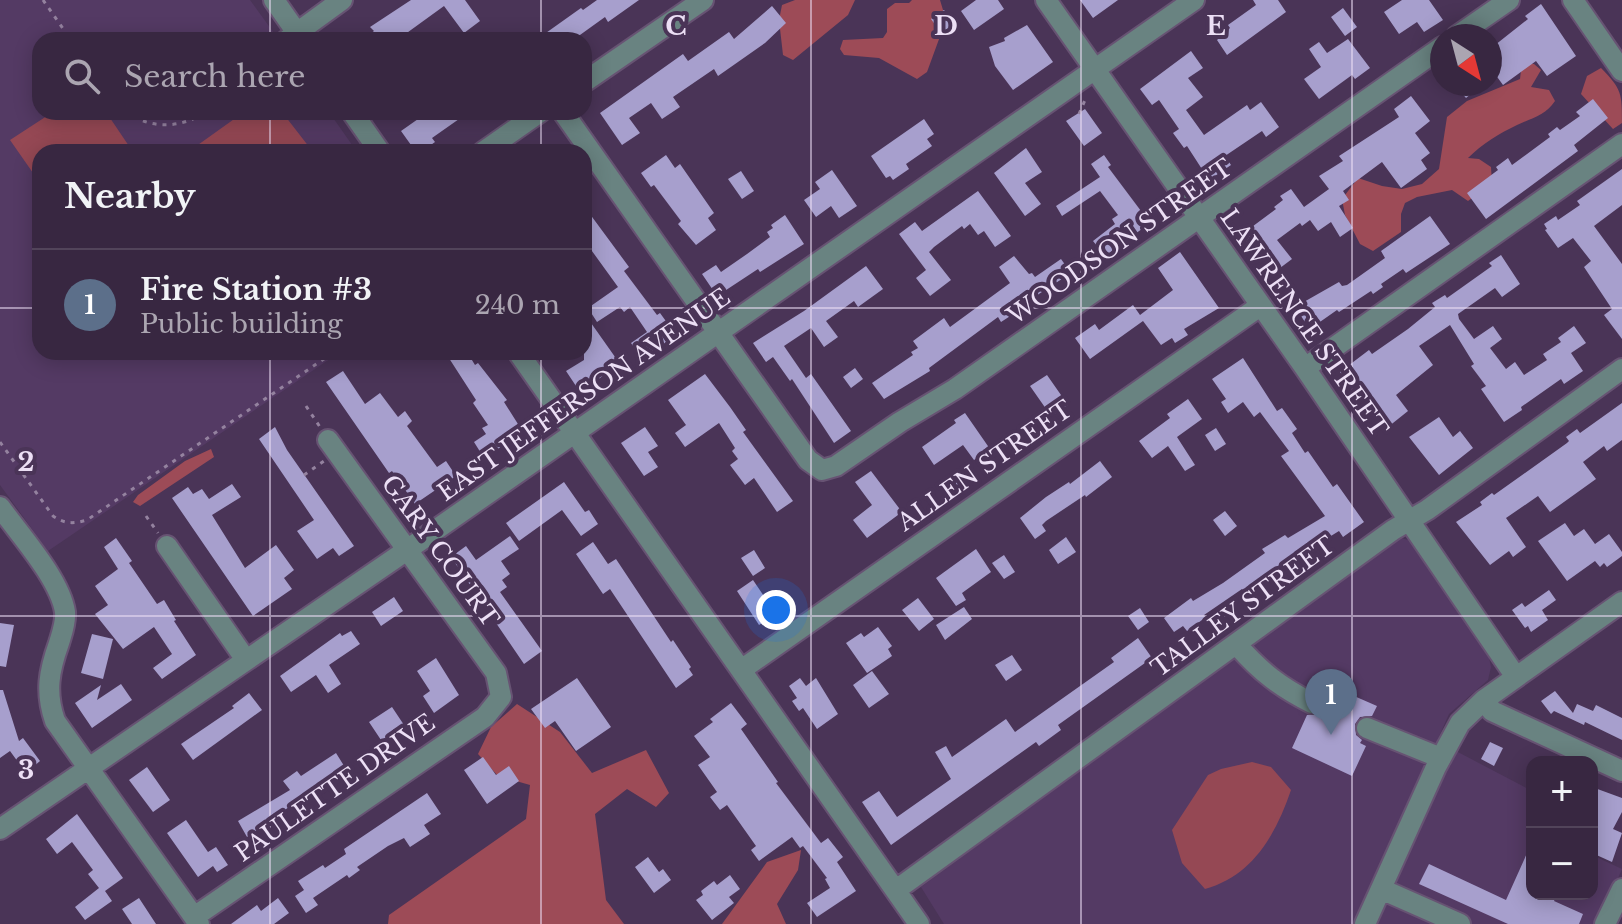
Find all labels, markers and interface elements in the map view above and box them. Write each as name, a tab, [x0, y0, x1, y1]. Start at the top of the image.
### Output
text: C	[665, 10, 687, 42]
text: D	[934, 10, 958, 42]
text: E	[1206, 10, 1226, 42]
north arrow	[1430, 24, 1502, 96]
search box	[32, 32, 592, 120]
icon: search	[60, 54, 104, 98]
text: Search here	[124, 58, 305, 95]
street label: WOODSON STREET	[1001, 153, 1238, 331]
text: Nearby	[64, 175, 196, 217]
street label: LAWRENCE STREET	[1215, 203, 1394, 442]
text: Fire Station #3	[140, 271, 372, 308]
street label: EAST JEFFERSON AVENUE	[432, 282, 735, 507]
text: 1	[84, 289, 96, 321]
text: 240 m	[475, 289, 560, 321]
text: Public building	[140, 308, 343, 340]
street label: ALLEN STREET	[891, 394, 1078, 537]
text: 2	[18, 446, 34, 478]
street label: GARY COURT	[376, 469, 505, 632]
street label: TALLEY STREET	[1145, 530, 1340, 683]
your location	[756, 590, 796, 630]
pin: 1	[1305, 669, 1357, 735]
street label: PAULETTE DRIVE	[229, 708, 440, 867]
text: 3	[18, 754, 34, 786]
map controls	[1526, 756, 1598, 900]
button: +	[1526, 756, 1598, 828]
button: −	[1526, 828, 1598, 900]

